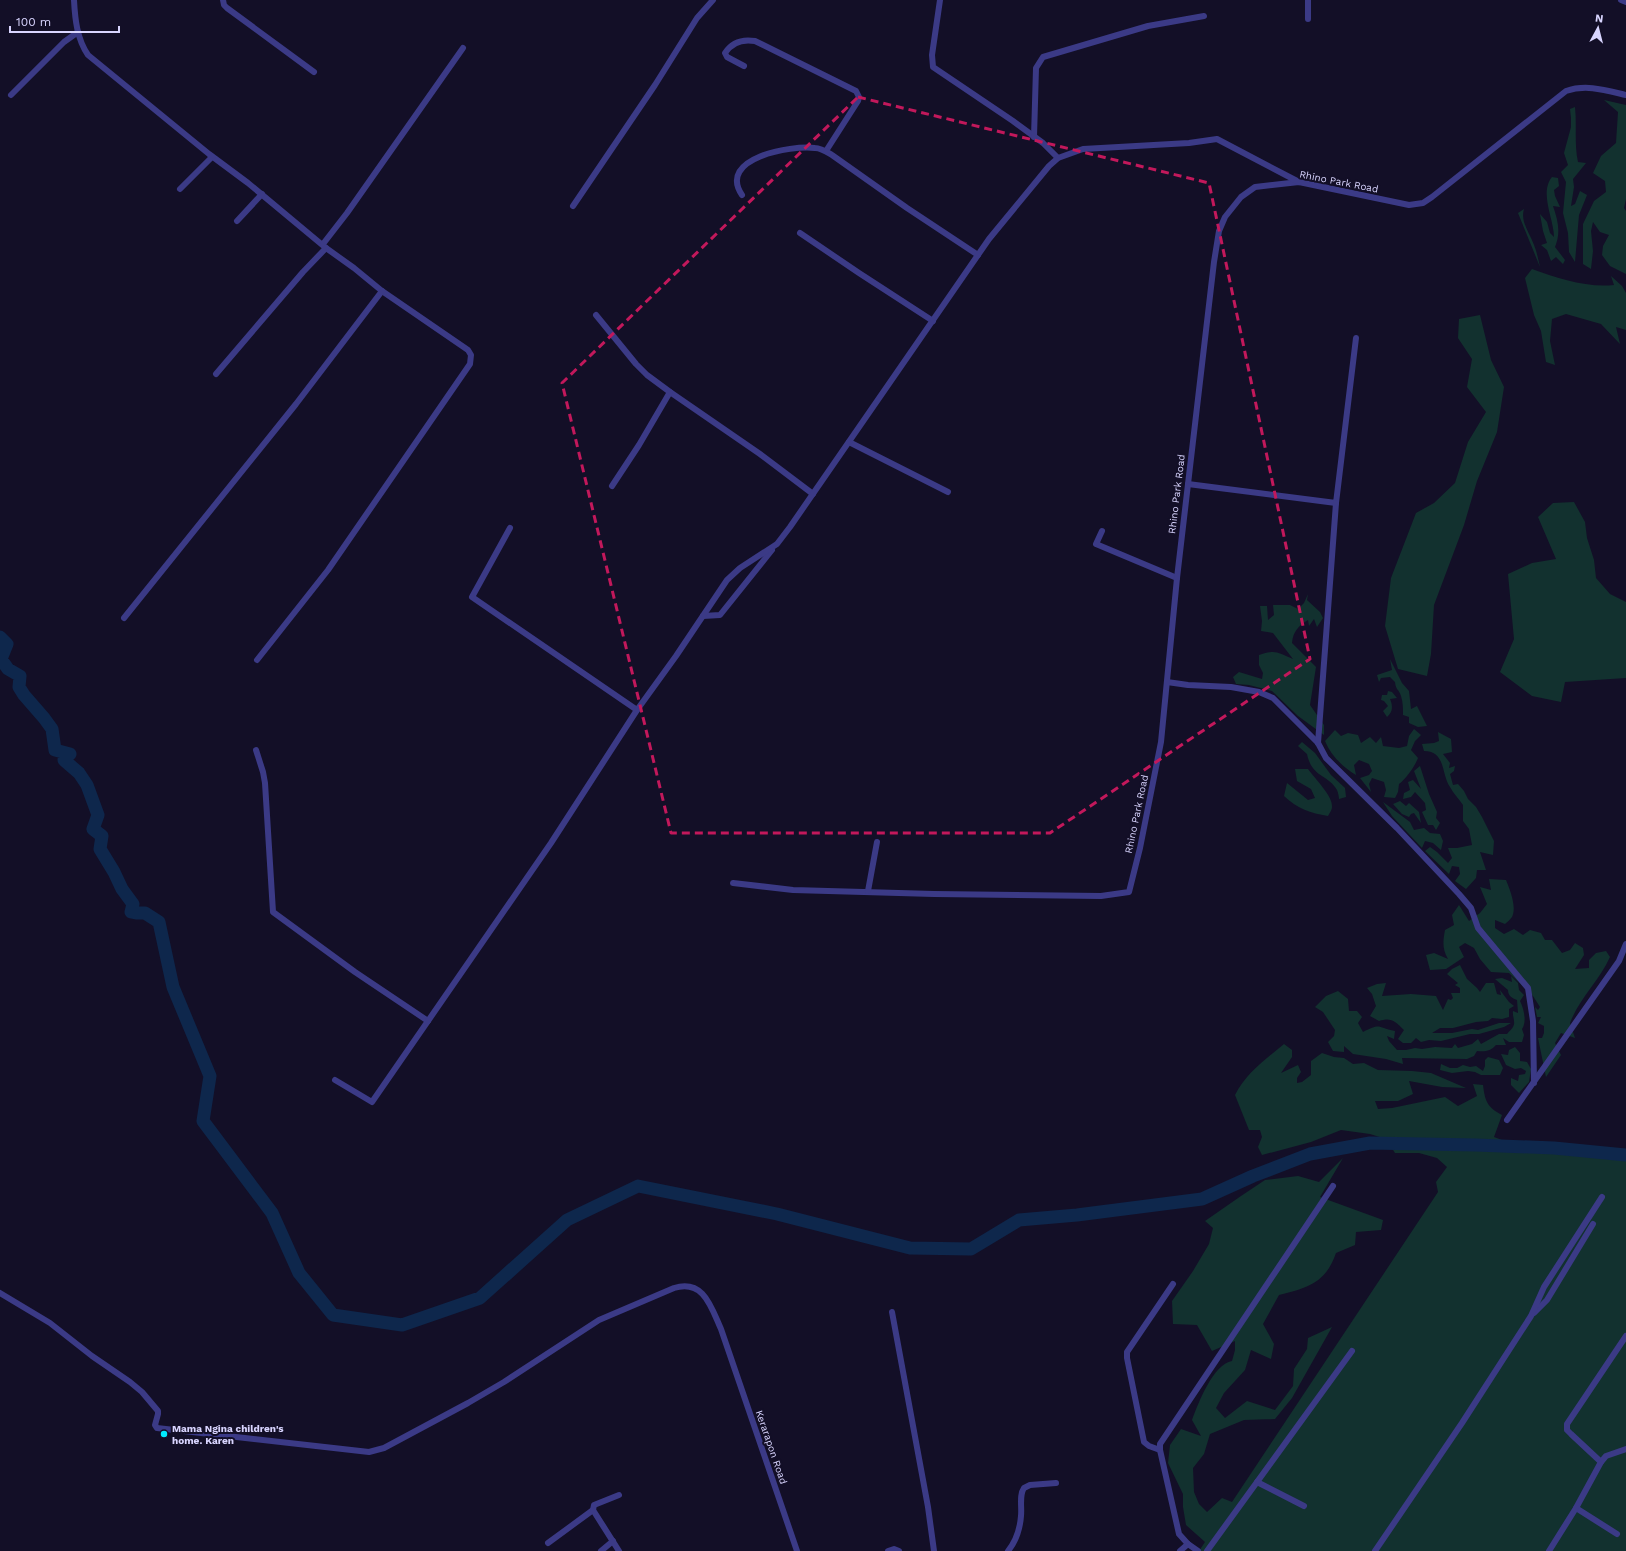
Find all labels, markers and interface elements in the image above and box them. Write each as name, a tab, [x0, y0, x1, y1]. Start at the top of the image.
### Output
scale bar	[10, 8, 119, 34]
north arrow	[1578, 8, 1618, 48]
text: N	[1594, 12, 1604, 26]
text: 100 m	[16, 15, 51, 29]
street label: Rhino Park Road	[1299, 168, 1379, 195]
street label: Rhino Park Road	[1166, 454, 1187, 535]
street label: Rhino Park Road	[1123, 774, 1150, 854]
street label: Kerarapon Road	[754, 1409, 789, 1486]
place label: Mama Ngina children's home. Karen	[172, 1423, 284, 1446]
marker: Mama Ngina children's home. Karen	[159, 1429, 169, 1439]

